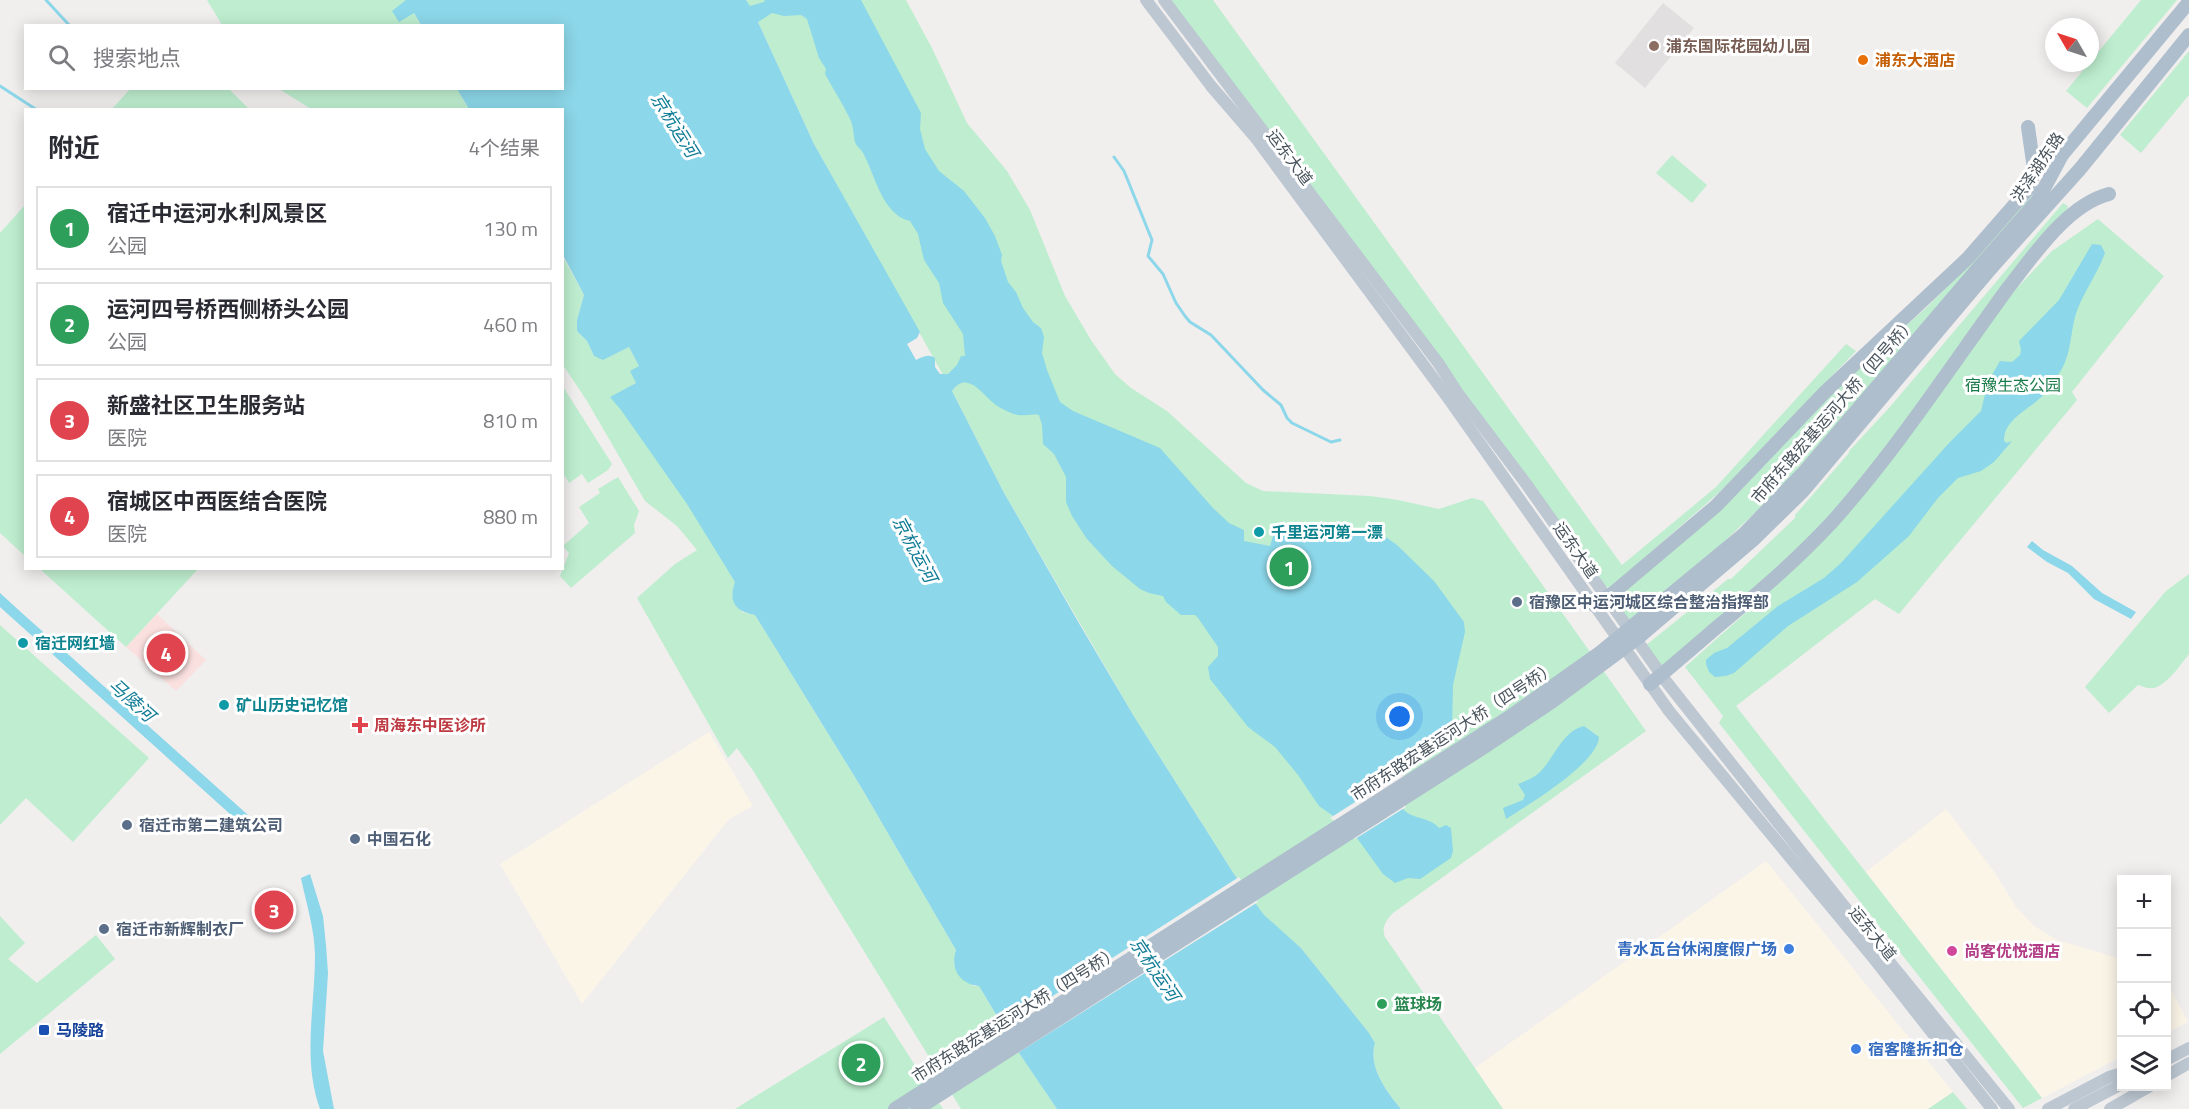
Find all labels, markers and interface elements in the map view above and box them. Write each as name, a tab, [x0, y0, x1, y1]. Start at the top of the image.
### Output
north arrow	[2045, 18, 2099, 72]
search box	[24, 24, 564, 90]
place label: 浦东国际花园幼儿园	[1666, 34, 1810, 58]
marker: 浦东国际花园幼儿园	[1647, 39, 1661, 53]
icon: search	[45, 41, 78, 74]
text: 搜索地点	[93, 41, 181, 75]
place label: 浦东大酒店	[1875, 48, 1955, 72]
marker: 浦东大酒店	[1856, 53, 1870, 67]
water label: 京杭运河	[644, 87, 707, 165]
street label: 运东大道	[1261, 124, 1319, 190]
street label: 洪泽湖东路	[2005, 127, 2069, 207]
text: 附近	[48, 128, 100, 167]
text: 4个结果	[469, 132, 540, 163]
text: 宿迁中运河水利风景区	[107, 196, 327, 230]
text: 1	[64, 213, 75, 244]
text: 130 m	[483, 213, 538, 244]
text: 公园	[107, 230, 147, 261]
text: 运河四号桥西侧桥头公园	[107, 292, 349, 326]
text: 2	[64, 309, 75, 340]
text: 460 m	[483, 309, 538, 340]
street label: 市府东路宏基运河大桥（四号桥）	[1745, 312, 1921, 508]
text: 公园	[107, 326, 147, 357]
park label: 宿豫生态公园	[1965, 373, 2061, 397]
text: 新盛社区卫生服务站	[107, 388, 305, 422]
text: 3	[64, 405, 75, 436]
text: 810 m	[483, 405, 538, 436]
text: 医院	[107, 422, 147, 453]
text: 宿城区中西医结合医院	[107, 484, 327, 518]
text: 4	[64, 501, 75, 532]
text: 880 m	[483, 501, 538, 532]
water label: 京杭运河	[886, 511, 945, 590]
street label: 运东大道	[1548, 517, 1604, 583]
text: 医院	[107, 518, 147, 549]
place label: 千里运河第一漂	[1271, 520, 1383, 544]
marker: 千里运河第一漂	[1252, 525, 1266, 539]
pin: 1	[1270, 544, 1308, 590]
place label: 宿豫区中运河城区综合整治指挥部	[1529, 590, 1769, 614]
marker: 宿豫区中运河城区综合整治指挥部	[1510, 595, 1524, 609]
pin: 4	[146, 630, 186, 676]
place label: 宿迁网红墙	[35, 631, 115, 655]
marker: 宿迁网红墙	[16, 636, 30, 650]
street label: 市府东路宏基运河大桥（四号桥）	[1346, 656, 1560, 806]
water label: 马陵河	[103, 672, 163, 730]
place label: 矿山历史记忆馆	[236, 693, 348, 717]
marker: 矿山历史记忆馆	[217, 698, 231, 712]
your location	[1385, 702, 1414, 731]
place label: 周海东中医诊所	[374, 713, 486, 737]
marker: 周海东中医诊所	[351, 716, 369, 734]
place label: 宿迁市第二建筑公司	[139, 813, 283, 837]
marker: 宿迁市第二建筑公司	[120, 818, 134, 832]
place label: 中国石化	[367, 827, 431, 851]
marker: 中国石化	[348, 832, 362, 846]
map controls	[2117, 875, 2171, 1091]
button: +	[2117, 875, 2171, 929]
pin: 3	[254, 888, 294, 932]
street label: 运东大道	[1844, 901, 1902, 965]
place label: 宿迁市新辉制衣厂	[116, 917, 244, 941]
marker: 宿迁市新辉制衣厂	[97, 922, 111, 936]
button: −	[2117, 929, 2171, 983]
water label: 京杭运河	[1124, 932, 1188, 1009]
place label: 青水瓦台休闲度假广场	[1617, 937, 1777, 961]
place label: 尚客优悦酒店	[1964, 939, 2060, 963]
street label: 市府东路宏基运河大桥（四号桥）	[907, 940, 1123, 1088]
marker: 青水瓦台休闲度假广场	[1782, 942, 1796, 956]
marker: 尚客优悦酒店	[1945, 944, 1959, 958]
button: locate	[2117, 983, 2171, 1037]
place label: 篮球场	[1394, 992, 1442, 1016]
marker: 篮球场	[1375, 997, 1389, 1011]
place label: 马陵路	[56, 1018, 104, 1042]
marker: 马陵路	[37, 1023, 51, 1037]
place label: 宿客隆折扣仓	[1868, 1037, 1964, 1061]
button: layers	[2117, 1037, 2171, 1091]
pin: 2	[842, 1040, 880, 1086]
marker: 宿客隆折扣仓	[1849, 1042, 1863, 1056]

